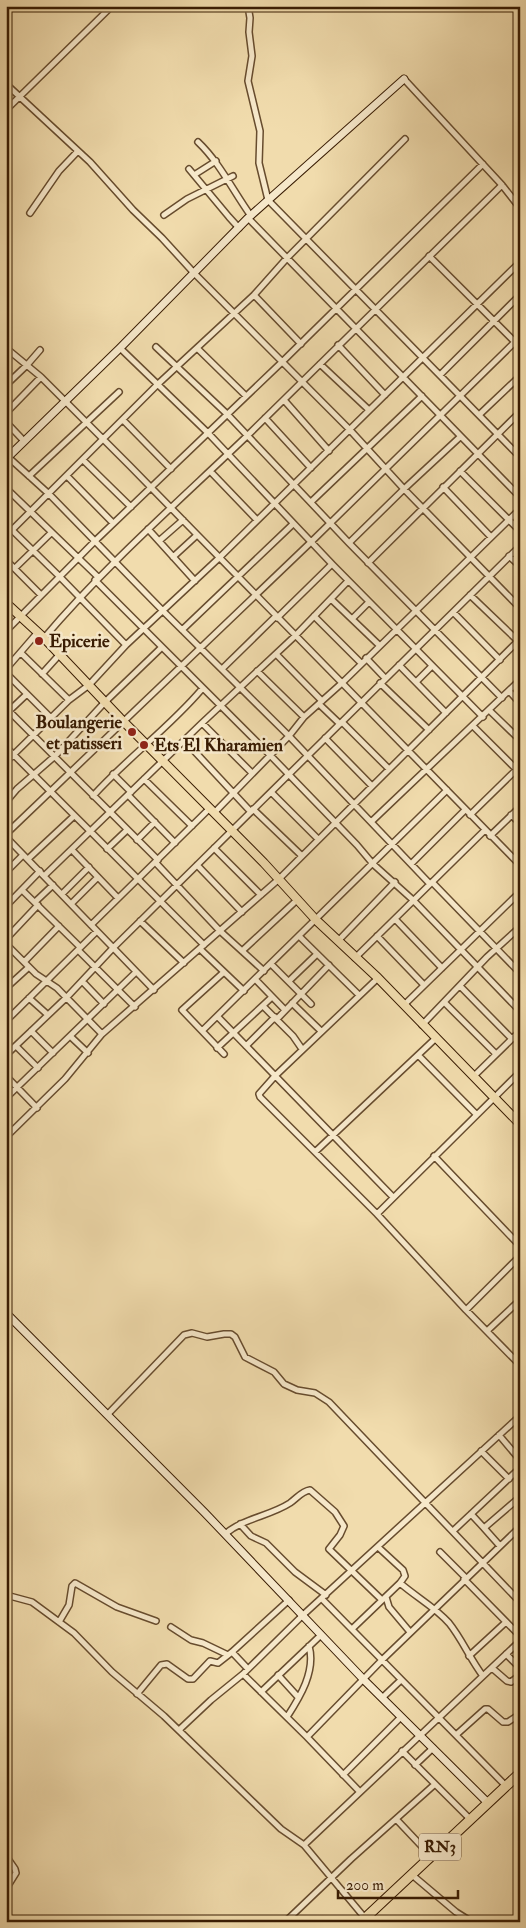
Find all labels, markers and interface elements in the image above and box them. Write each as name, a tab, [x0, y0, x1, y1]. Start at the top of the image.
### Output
place label: Epicerie	[49, 630, 110, 653]
marker: Epicerie	[33, 635, 45, 647]
place label: Boulangerie et patisseri	[36, 711, 122, 755]
marker: Boulangerie et patisseri	[126, 726, 138, 738]
place label: Ets El Kharamien	[154, 734, 284, 757]
marker: Ets El Kharamien	[138, 739, 150, 751]
road number: RN3	[419, 1834, 461, 1860]
scale bar	[338, 1868, 458, 1900]
text: 200 m	[346, 1876, 384, 1895]

